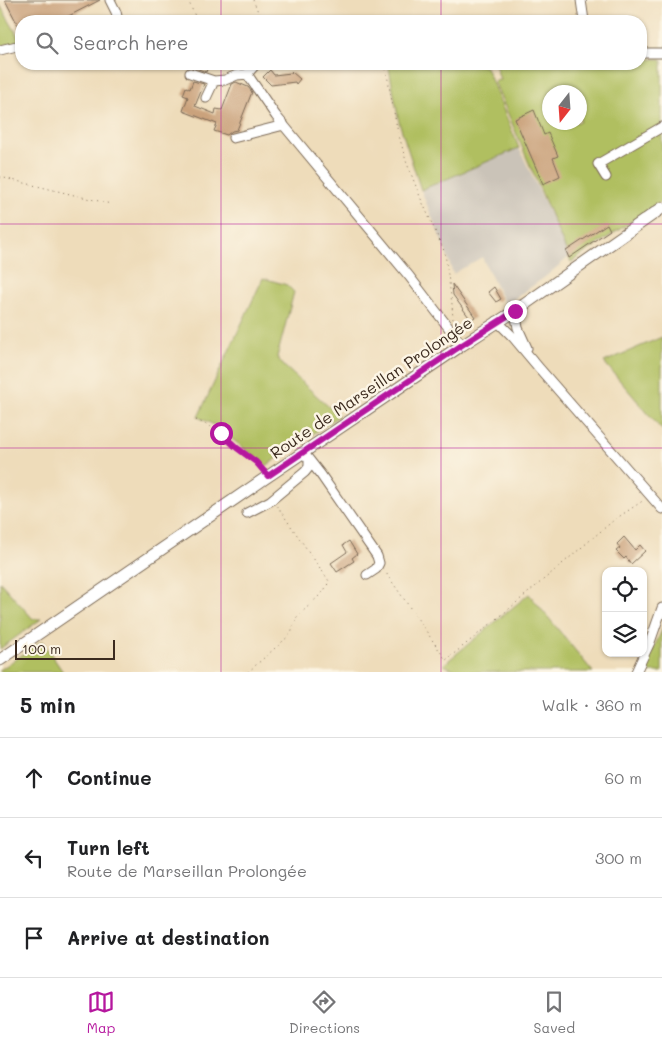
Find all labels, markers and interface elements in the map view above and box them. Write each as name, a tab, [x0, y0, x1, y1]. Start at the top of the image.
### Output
search box	[15, 15, 647, 70]
icon: search	[33, 29, 61, 57]
text: Search here	[73, 30, 189, 55]
north arrow	[542, 85, 587, 130]
route end	[504, 300, 527, 323]
street label: Route de Marseillan Prolongée	[266, 311, 476, 463]
route start	[210, 422, 233, 445]
map controls	[602, 567, 647, 657]
button: locate	[602, 567, 647, 612]
button: layers	[602, 612, 647, 657]
scale bar	[15, 637, 115, 660]
text: 100 m	[22, 639, 61, 658]
text: 5 min	[20, 691, 76, 718]
text: Walk · 360 m	[541, 694, 642, 715]
icon: ahead	[20, 764, 48, 792]
text: Continue	[67, 765, 152, 790]
text: 60 m	[605, 767, 642, 788]
text: Turn left	[67, 835, 150, 860]
icon: left	[20, 844, 48, 872]
text: 300 m	[595, 847, 642, 868]
text: Route de Marseillan Prolongée	[67, 860, 307, 881]
icon: arrive	[20, 924, 48, 952]
text: Arrive at destination	[67, 925, 270, 950]
tab: Map	[87, 988, 115, 1037]
tab: Directions	[289, 988, 360, 1037]
tab: Saved	[534, 988, 575, 1037]

